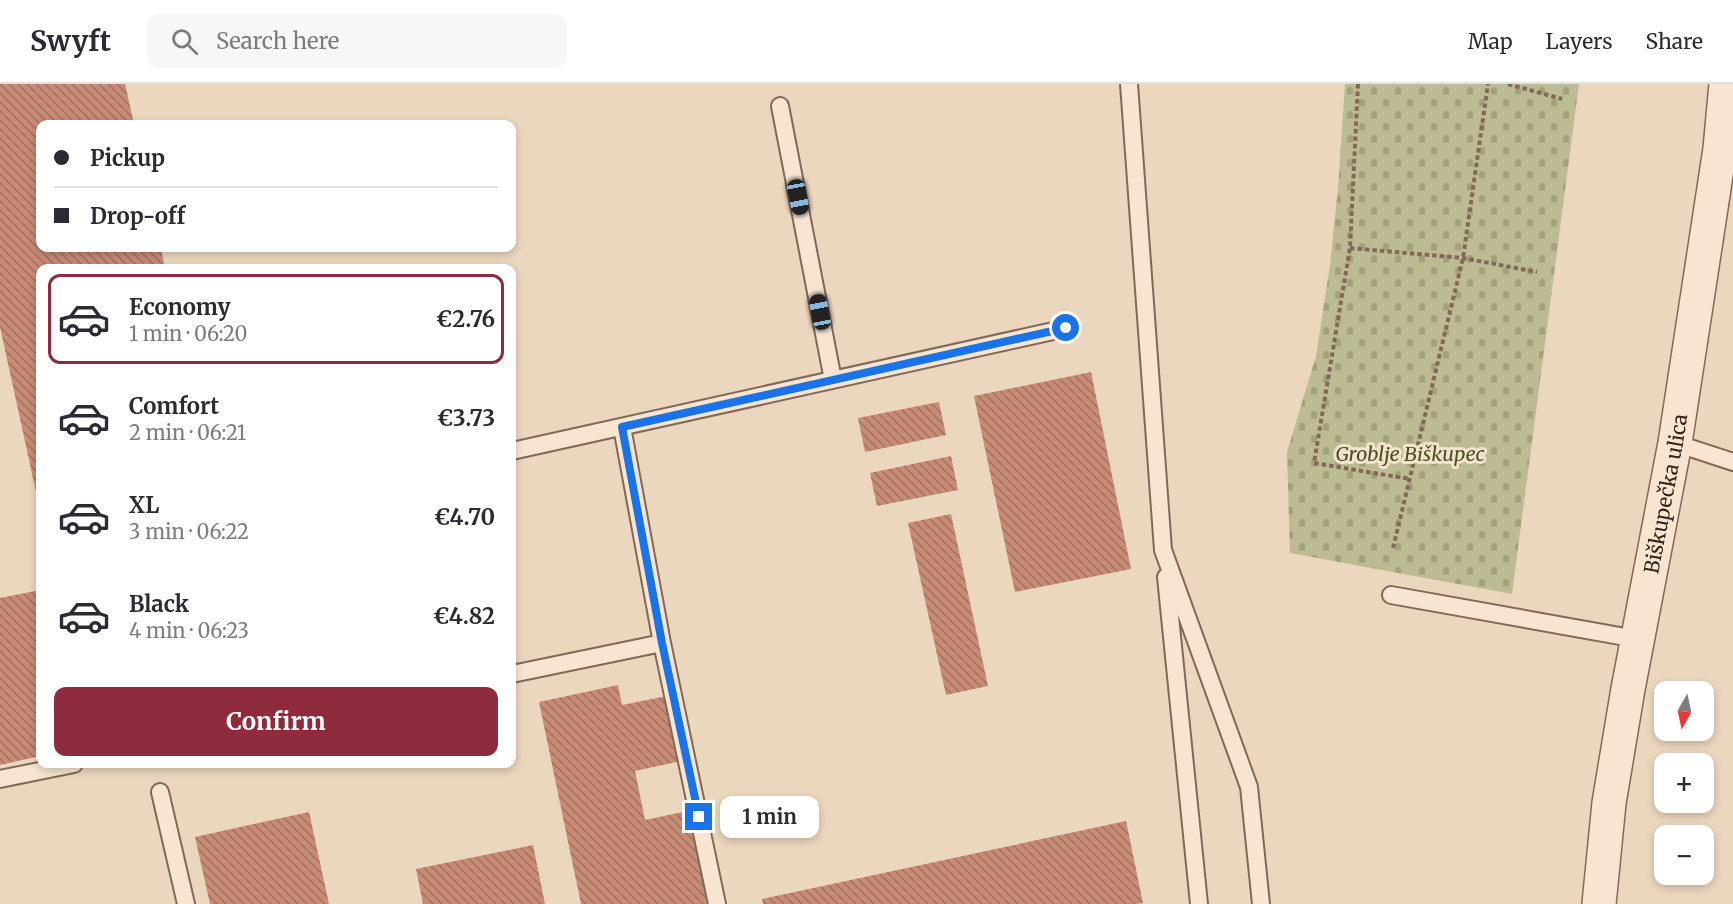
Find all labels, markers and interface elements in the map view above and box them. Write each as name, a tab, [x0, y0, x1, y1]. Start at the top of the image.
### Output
search box	[147, 14, 567, 68]
text: Swyft	[30, 23, 111, 59]
icon: search	[168, 25, 201, 58]
text: Search here	[216, 27, 339, 55]
text: Map	[1468, 28, 1513, 55]
text: Layers	[1546, 28, 1613, 55]
text: Share	[1646, 28, 1703, 55]
text: Pickup	[90, 144, 165, 172]
car	[786, 178, 810, 216]
text: Drop-off	[90, 202, 185, 230]
icon: car	[57, 292, 111, 346]
text: Economy	[129, 293, 230, 321]
car	[808, 293, 832, 331]
text: €2.76	[436, 305, 495, 333]
route start	[1052, 314, 1079, 341]
text: 1 min · 06:20	[129, 321, 247, 346]
icon: car	[57, 391, 111, 445]
text: Comfort	[129, 392, 219, 420]
text: €3.73	[437, 404, 495, 432]
street label: Biškupečka ulica	[1638, 412, 1692, 576]
text: 2 min · 06:21	[129, 420, 246, 445]
park label: Groblje Biškupec	[1335, 441, 1485, 466]
icon: car	[57, 490, 111, 544]
text: XL	[129, 491, 159, 519]
text: €4.70	[434, 503, 495, 531]
text: 3 min · 06:22	[129, 519, 249, 544]
icon: car	[57, 589, 111, 643]
text: Black	[129, 590, 189, 618]
text: €4.82	[433, 602, 495, 630]
text: 4 min · 06:23	[129, 618, 249, 643]
north arrow	[1654, 681, 1714, 741]
map controls	[1654, 681, 1714, 885]
button: Confirm	[54, 687, 498, 756]
button: +	[1654, 753, 1714, 813]
callout: 1 min	[720, 796, 819, 838]
route end	[685, 803, 712, 830]
text: 1 min	[742, 804, 797, 829]
button: −	[1654, 825, 1714, 885]

